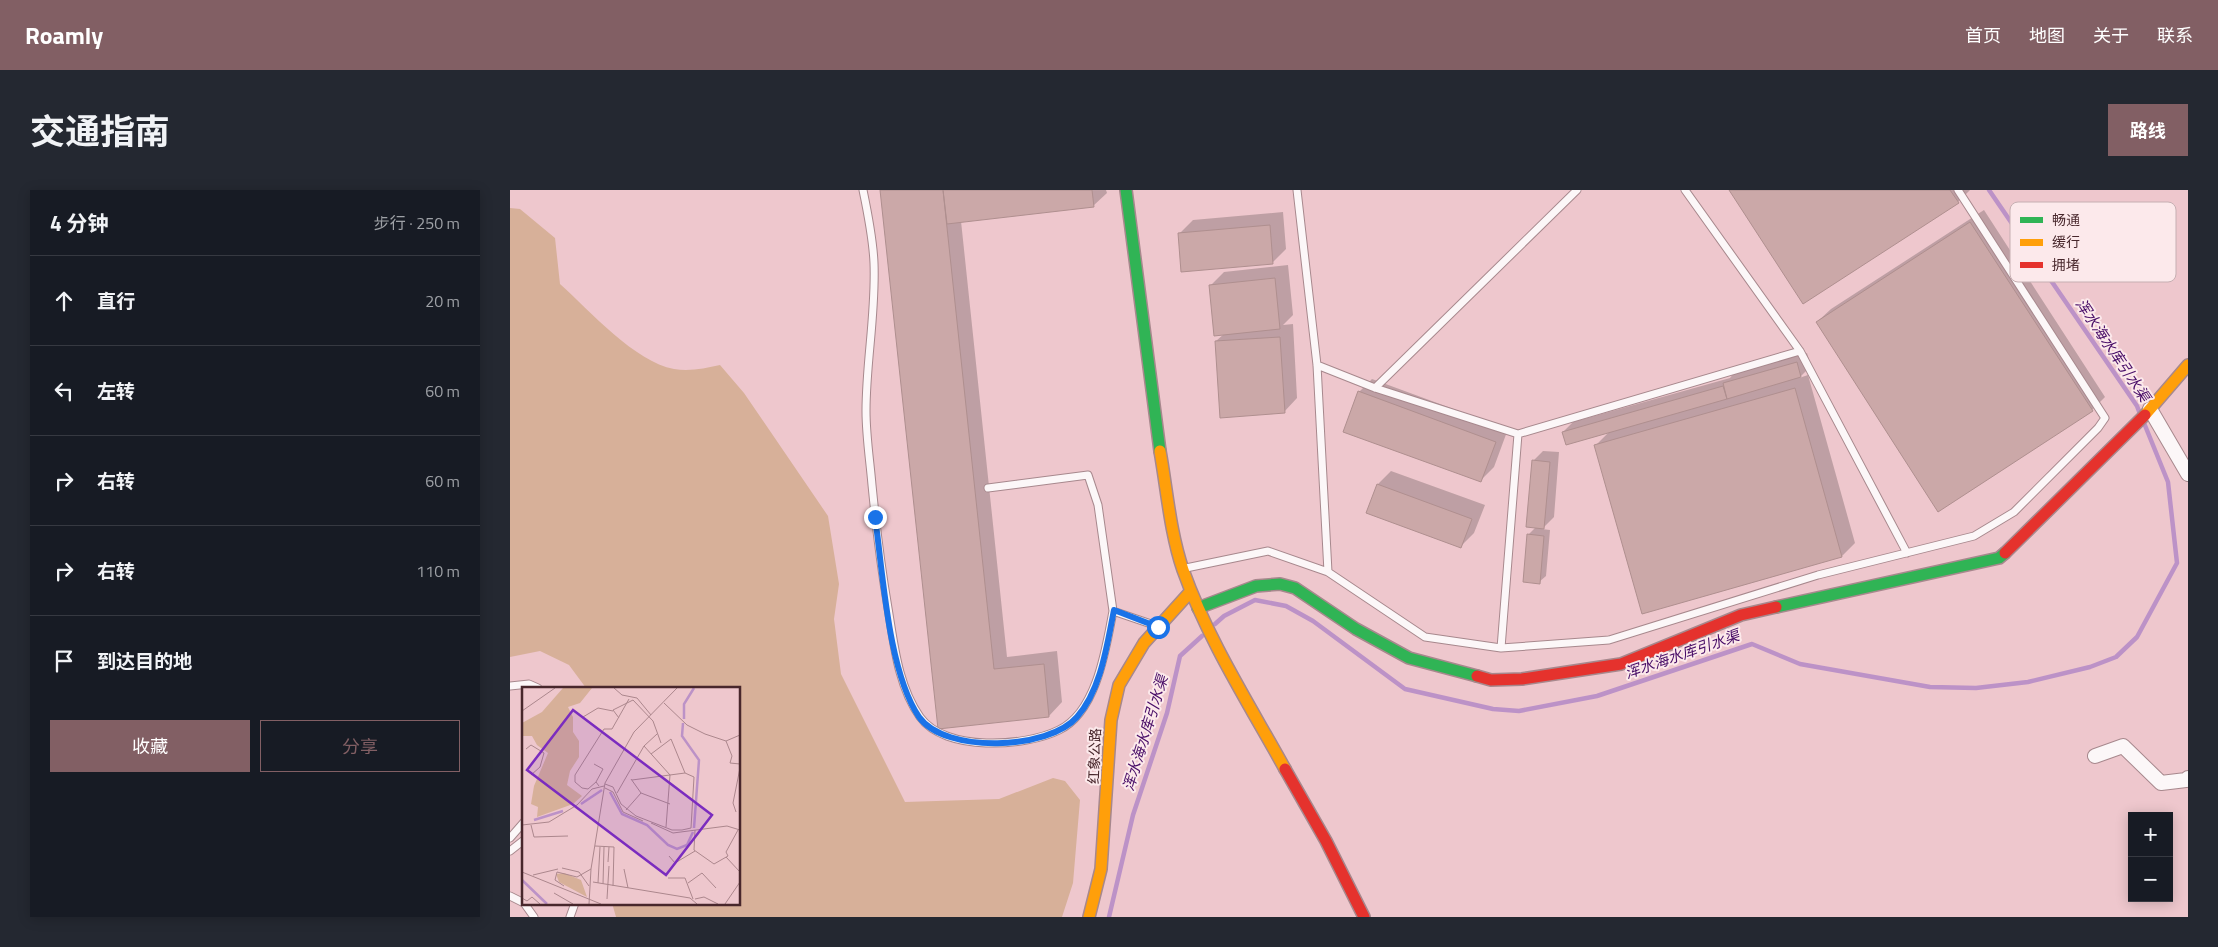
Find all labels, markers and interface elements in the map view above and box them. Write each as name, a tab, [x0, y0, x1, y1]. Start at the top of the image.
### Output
text: Roamly	[25, 17, 103, 53]
text: 首页	[1965, 22, 2001, 49]
text: 地图	[2029, 22, 2065, 49]
text: 关于	[2093, 22, 2129, 49]
text: 联系	[2157, 22, 2193, 49]
text: 交通指南	[30, 104, 170, 158]
button: 路线	[2108, 104, 2188, 156]
legend	[2010, 202, 2176, 282]
text: 4 分钟	[50, 207, 108, 239]
text: 畅通	[2052, 209, 2080, 230]
text: 步行 · 250 m	[374, 211, 460, 235]
text: 缓行	[2052, 231, 2080, 252]
text: 拥堵	[2052, 254, 2080, 275]
text: 直行	[97, 286, 135, 315]
icon: ahead	[50, 287, 78, 315]
text: 20 m	[425, 289, 460, 313]
water label: 浑水海水库引水渠	[2070, 294, 2157, 408]
text: 左转	[97, 376, 135, 405]
icon: left	[50, 377, 78, 405]
text: 60 m	[425, 379, 460, 403]
text: 右转	[97, 466, 135, 495]
icon: right	[50, 467, 78, 495]
text: 60 m	[425, 469, 460, 493]
route end	[864, 506, 887, 529]
text: 右转	[97, 556, 135, 585]
icon: right	[50, 557, 78, 585]
text: 110 m	[416, 559, 460, 583]
route start	[1147, 616, 1170, 639]
water label: 浑水海水库引水渠	[1622, 623, 1744, 684]
text: 到达目的地	[97, 646, 192, 675]
icon: arrive	[50, 647, 78, 675]
water label: 浑水海水库引水渠	[1116, 670, 1174, 794]
inset map	[522, 687, 740, 904]
button: 收藏	[50, 720, 250, 772]
button: 分享	[260, 720, 460, 772]
street label: 红象公路	[1083, 728, 1105, 784]
map controls	[2128, 812, 2173, 902]
button: +	[2128, 812, 2173, 857]
button: −	[2128, 857, 2173, 902]

